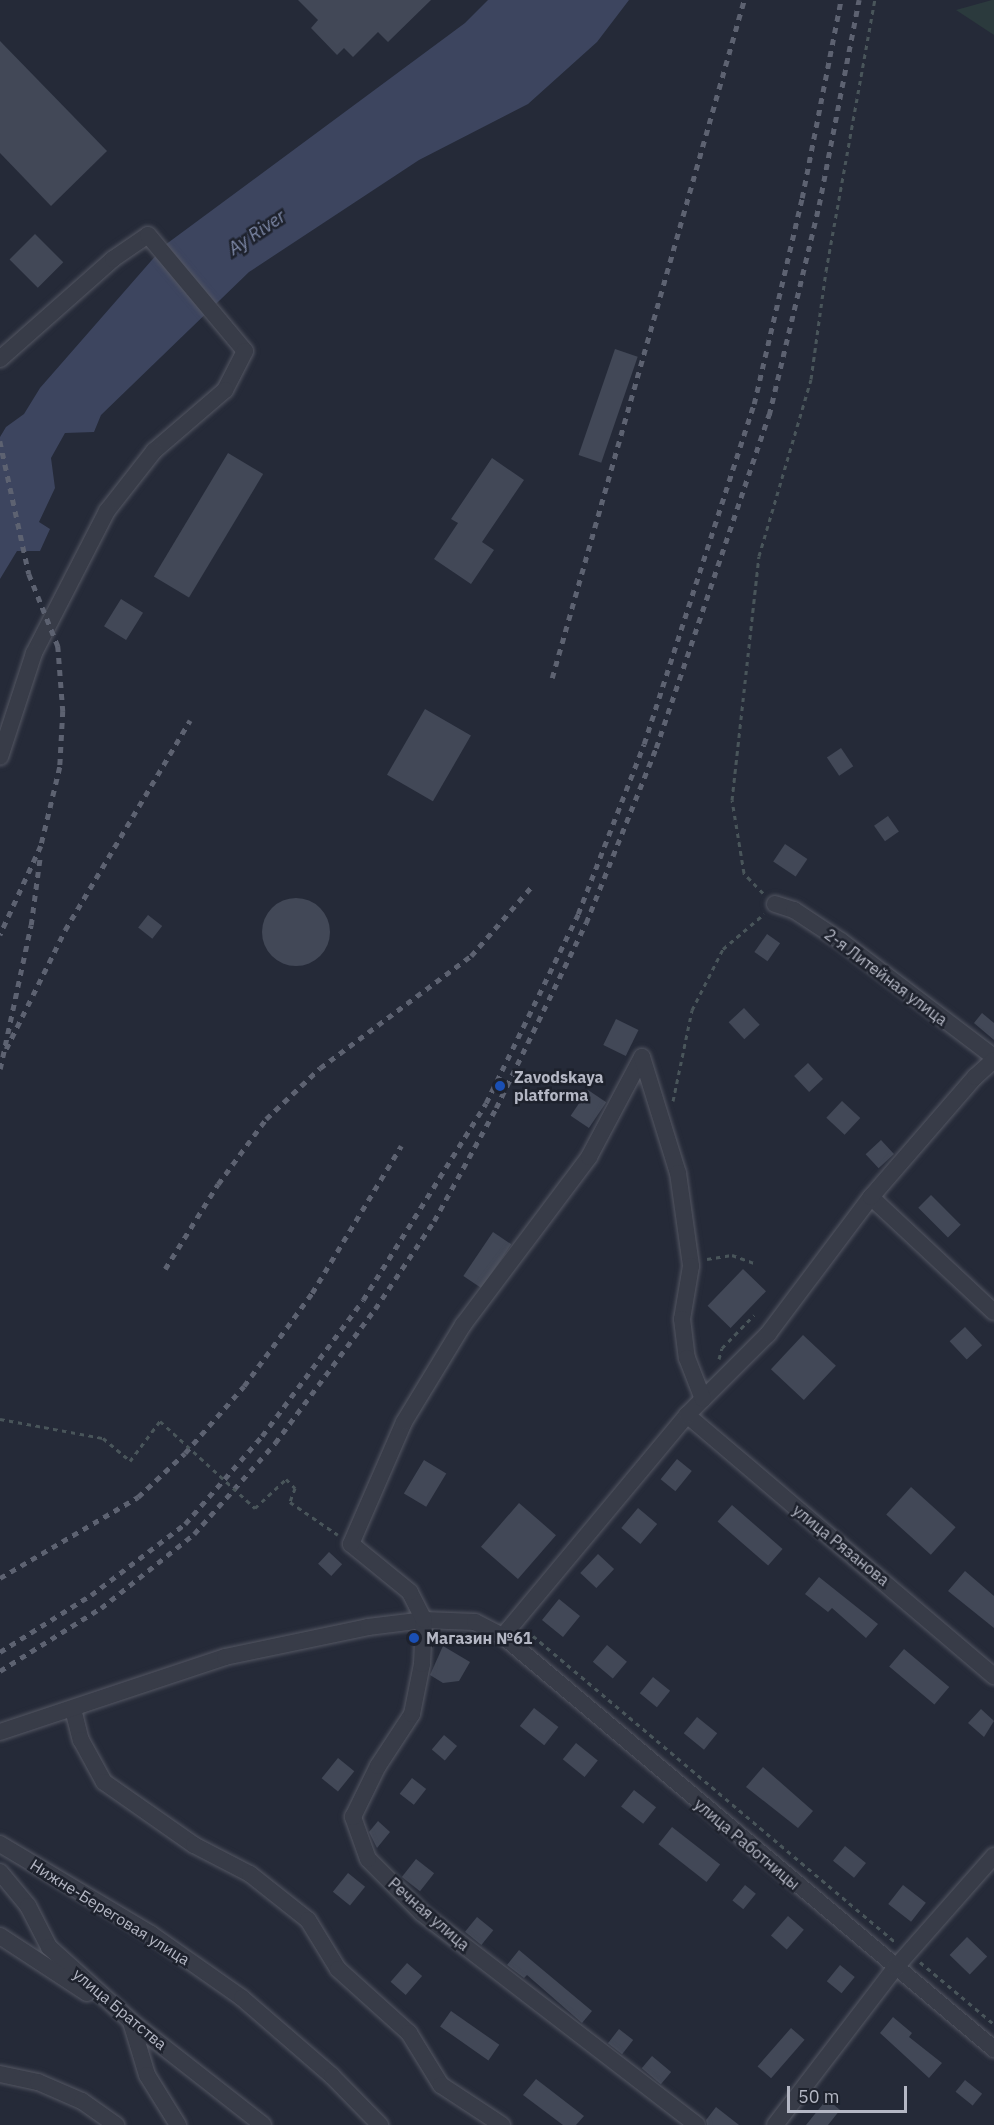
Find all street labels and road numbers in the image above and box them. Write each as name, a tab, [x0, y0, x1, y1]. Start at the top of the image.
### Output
street label: 2-я Литейная улица	[821, 925, 951, 1029]
street label: улица Рязанова	[789, 1500, 893, 1590]
street label: улица Работницы	[690, 1794, 804, 1894]
street label: Нижне-Береговая улица	[27, 1855, 193, 1969]
street label: Речная улица	[384, 1874, 474, 1954]
street label: улица Братства	[69, 1964, 171, 2054]

